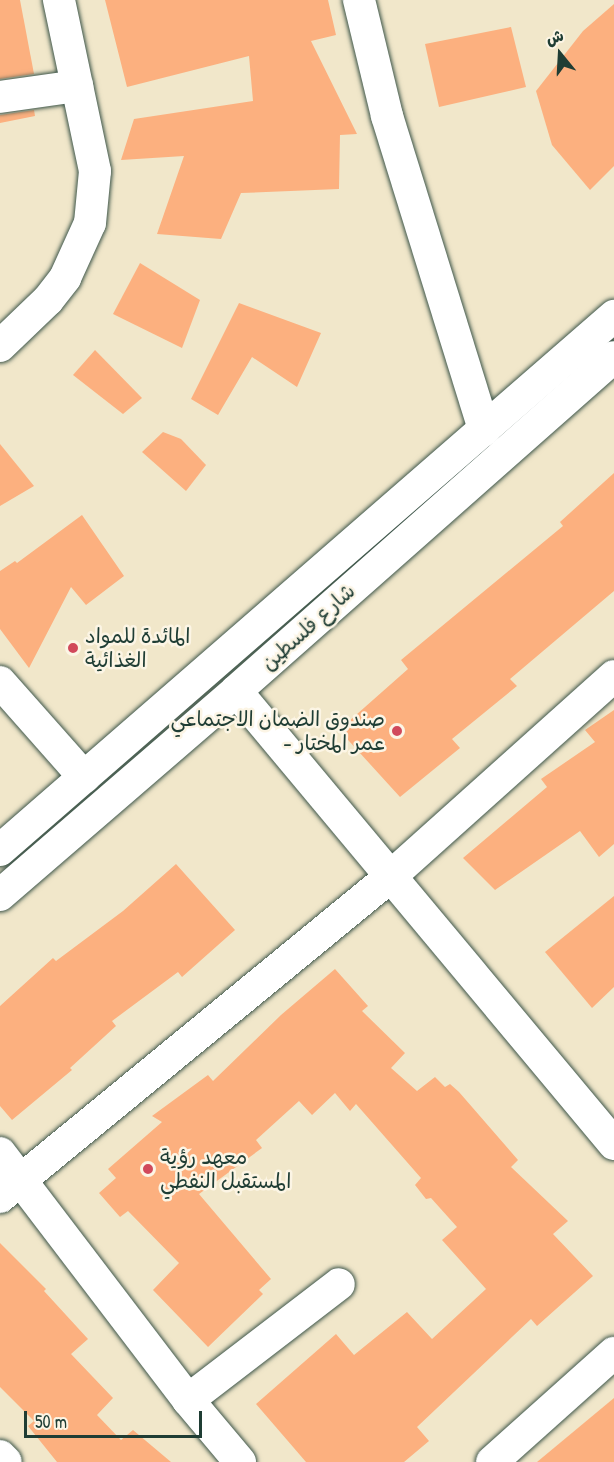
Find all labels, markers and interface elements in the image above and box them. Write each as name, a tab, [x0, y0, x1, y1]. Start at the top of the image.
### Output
north arrow	[530, 24, 590, 84]
text: ش	[543, 24, 566, 50]
street label: شارع فلسطين	[256, 578, 360, 676]
place label: المائدة للمواد الغذائية	[85, 623, 190, 673]
marker: المائدة للمواد الغذائية	[66, 641, 80, 655]
place label: صندوق الضمان الاجتماعي - عمر المختار	[171, 706, 385, 756]
marker: صندوق الضمان الاجتماعي - عمر المختار	[390, 724, 404, 738]
place label: معهد رؤية المستقبل النفطي	[160, 1144, 291, 1194]
marker: معهد رؤية المستقبل النفطي	[141, 1162, 155, 1176]
scale bar	[27, 1399, 206, 1437]
text: 50 m	[35, 1409, 67, 1434]

